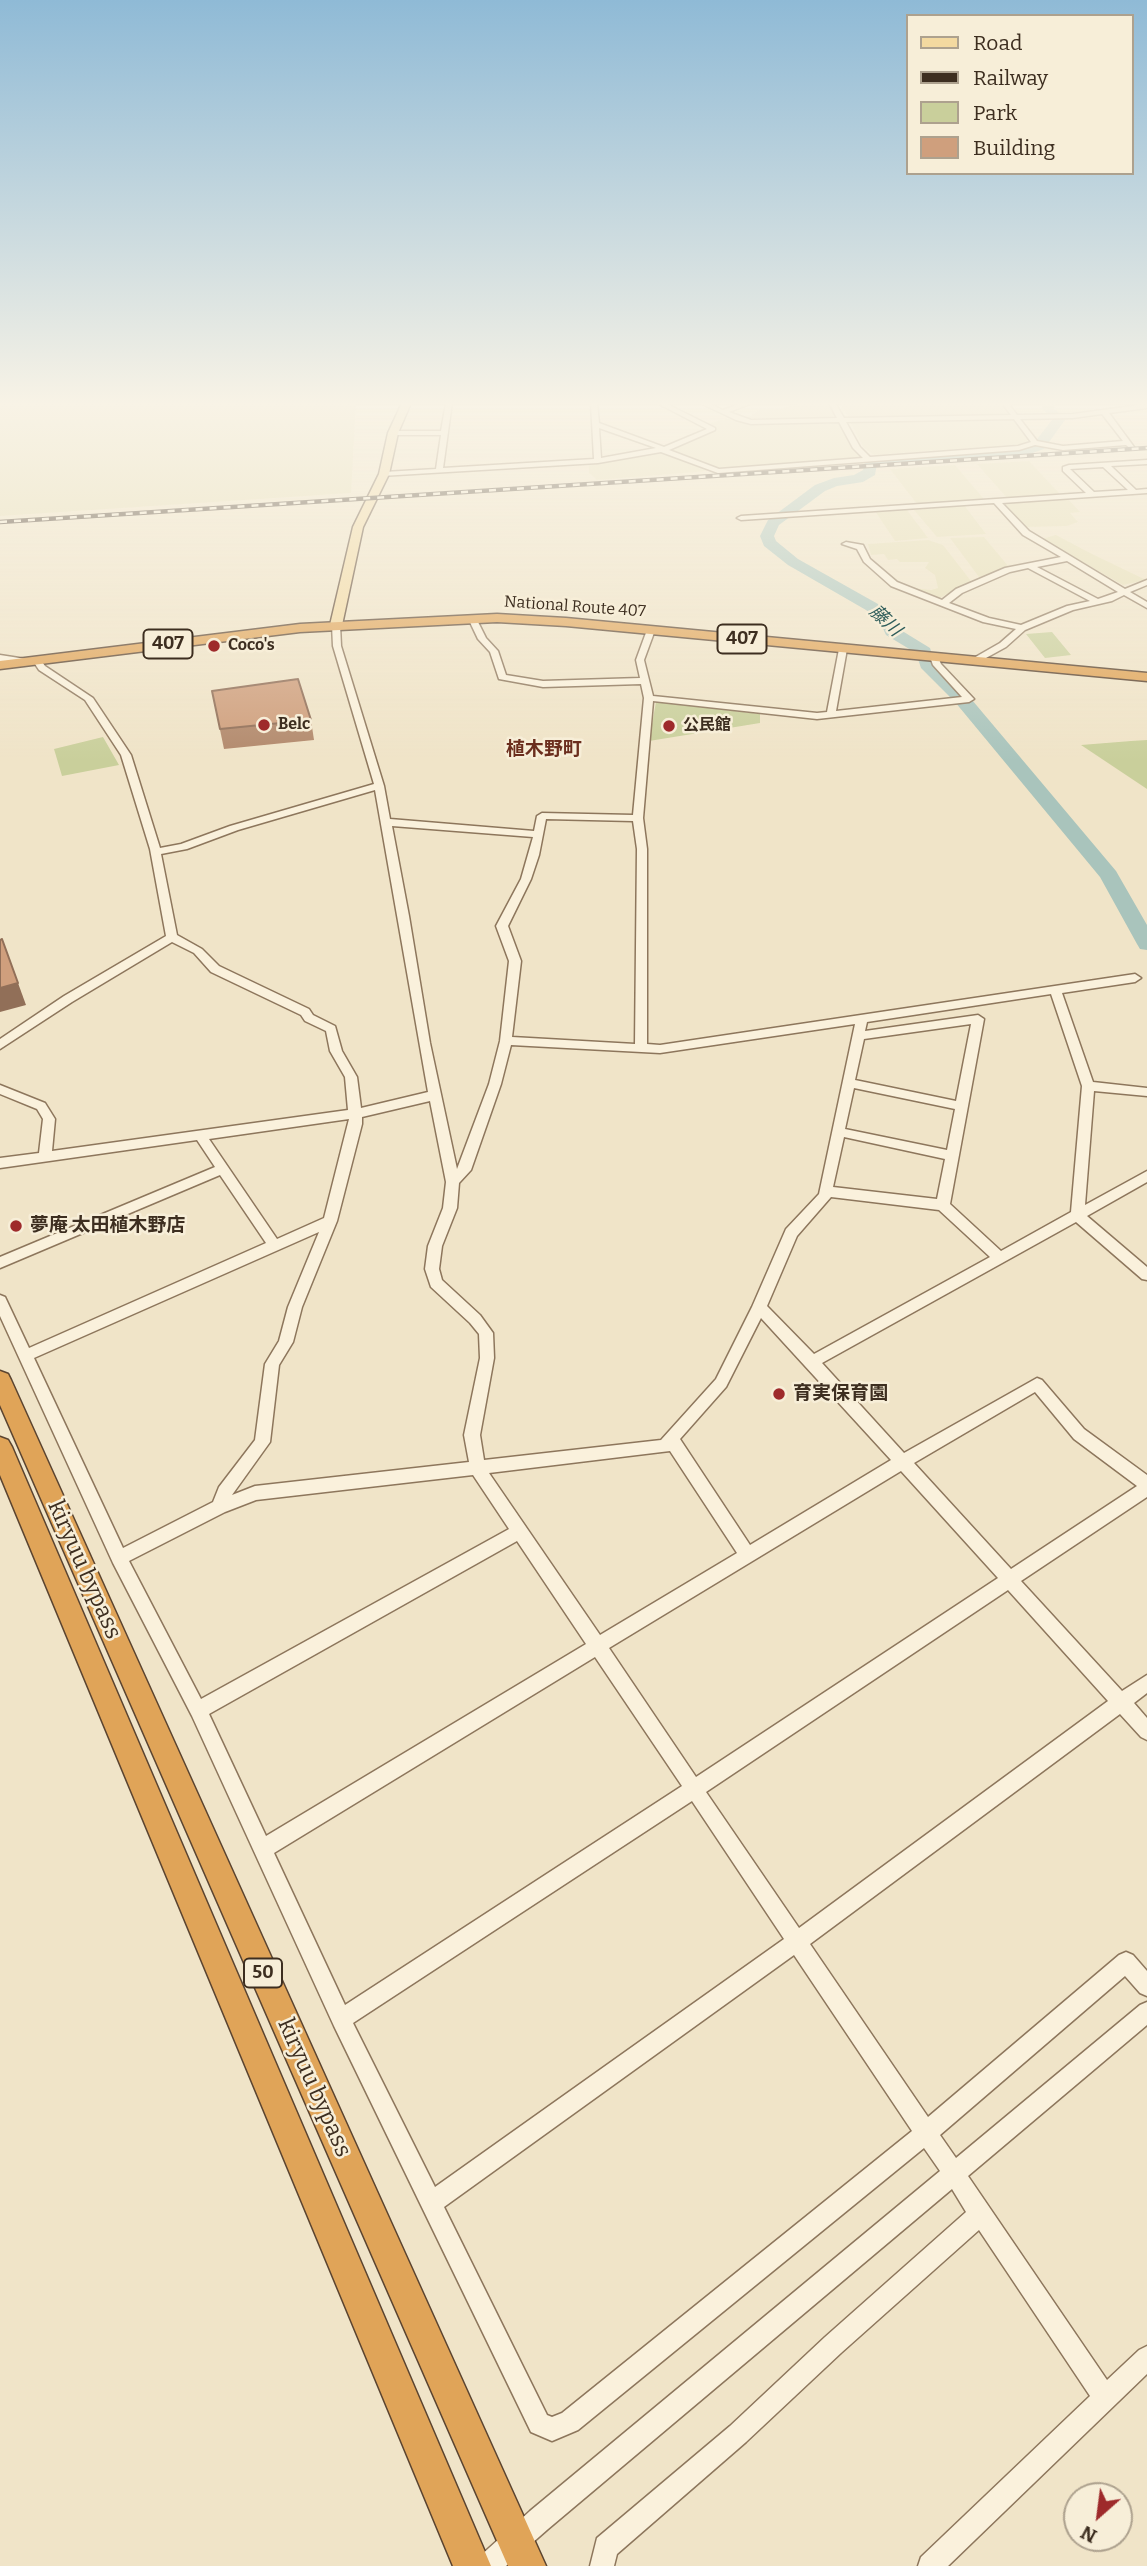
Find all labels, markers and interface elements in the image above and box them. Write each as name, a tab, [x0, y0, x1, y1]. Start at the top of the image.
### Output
legend	[906, 14, 1133, 175]
text: Road	[973, 30, 1022, 56]
text: Railway	[973, 65, 1048, 91]
text: Park	[973, 100, 1017, 126]
text: Building	[973, 135, 1055, 161]
street label: National Route 407	[503, 592, 647, 622]
water label: 藤川	[864, 601, 906, 641]
road number: 407	[718, 624, 766, 654]
road number: 407	[144, 630, 192, 658]
place label: Coco's	[228, 636, 275, 656]
marker: Coco's	[206, 638, 222, 654]
place label: Belc	[278, 715, 310, 735]
place label: 公民館	[683, 716, 731, 736]
marker: Belc	[256, 717, 272, 733]
marker: 公民館	[661, 718, 677, 734]
district label: 植木野町	[506, 739, 582, 761]
place label: 夢庵 太田植木野店	[30, 1215, 185, 1237]
marker: 夢庵 太田植木野店	[8, 1218, 24, 1234]
place label: 育実保育園	[793, 1383, 888, 1405]
marker: 育実保育園	[771, 1386, 787, 1402]
street label: kiryuu bypass	[41, 1497, 127, 1643]
road number: 50	[244, 1958, 282, 1987]
street label: kiryuu bypass	[271, 2015, 357, 2161]
north arrow	[1063, 2482, 1133, 2552]
text: N	[1077, 2521, 1101, 2548]

